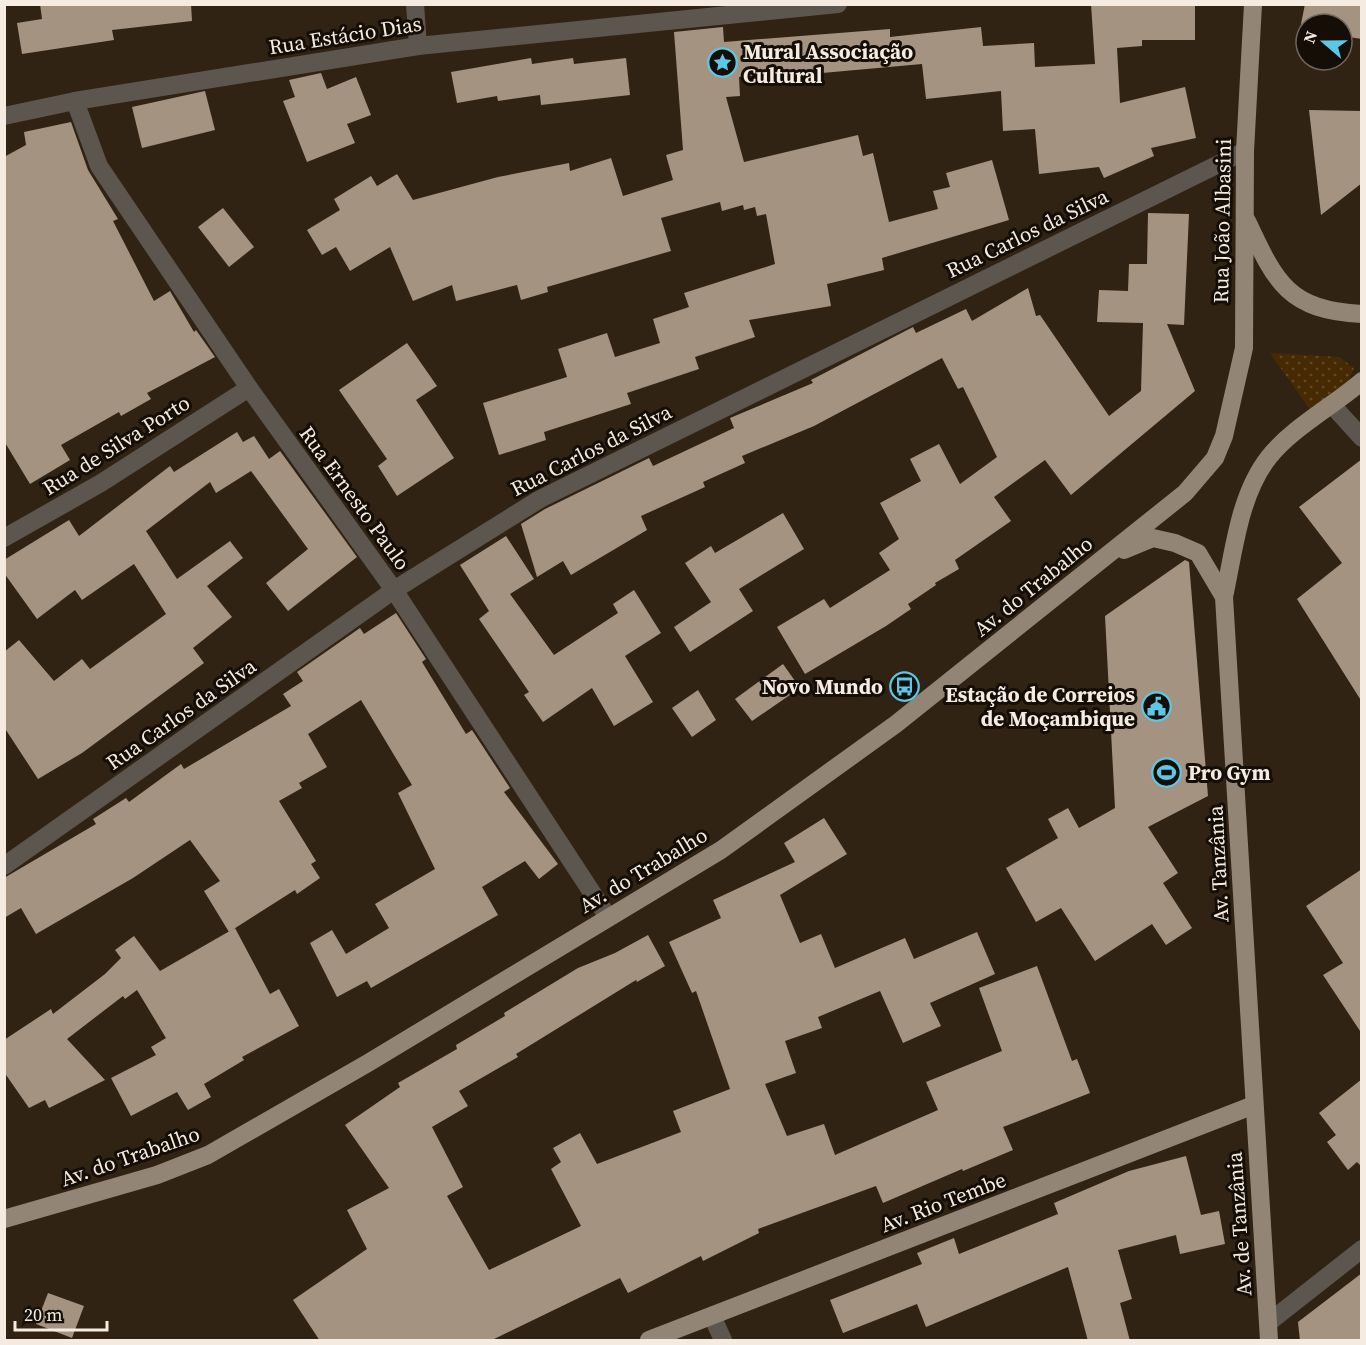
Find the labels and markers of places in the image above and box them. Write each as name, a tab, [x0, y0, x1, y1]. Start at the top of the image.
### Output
place label: Mural Associação Cultural	[743, 37, 913, 90]
place icon: Mural Associação Cultural	[706, 47, 738, 79]
bus stop icon: Novo Mundo	[888, 670, 920, 702]
place label: Novo Mundo	[762, 672, 883, 701]
place label: Estação de Correios de Moçambique	[945, 680, 1135, 733]
public building icon: Estação de Correios de Moçambique	[1140, 690, 1172, 722]
sports icon: Pro Gym	[1151, 756, 1183, 788]
place label: Pro Gym	[1188, 758, 1271, 787]

